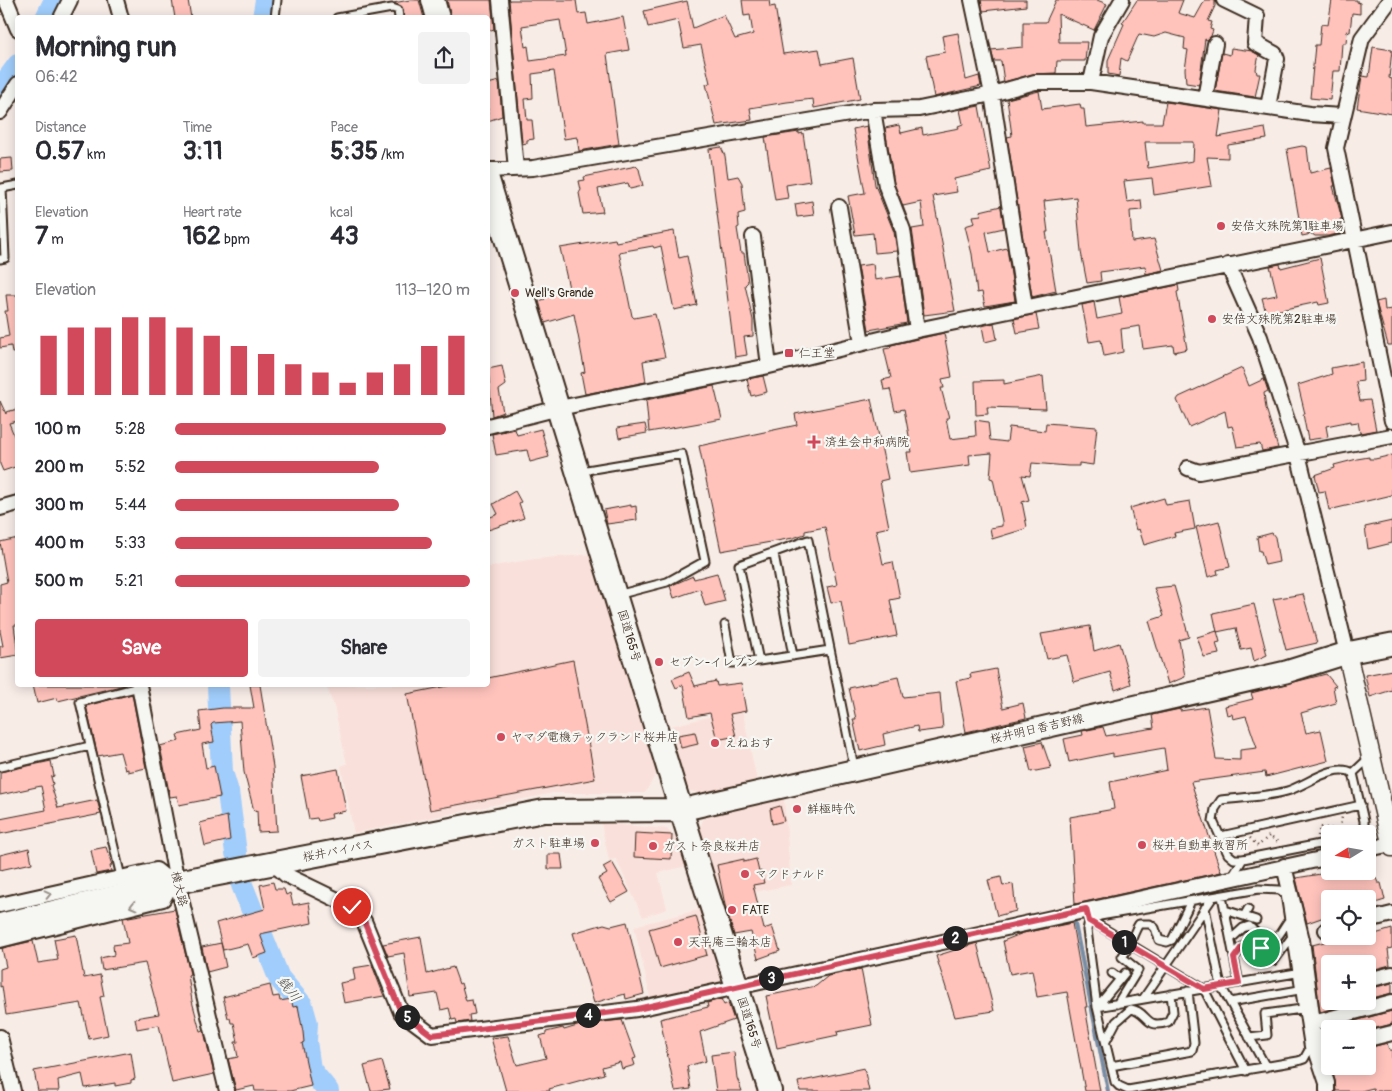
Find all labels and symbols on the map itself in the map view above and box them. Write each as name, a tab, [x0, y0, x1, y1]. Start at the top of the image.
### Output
place label: 安倍文殊院第1駐車場	[1231, 219, 1344, 234]
marker: 安倍文殊院第1駐車場	[1215, 220, 1227, 232]
place label: Well's Grande	[525, 286, 593, 301]
marker: Well's Grande	[509, 287, 521, 299]
place label: 安倍文殊院第2駐車場	[1222, 312, 1337, 327]
marker: 安倍文殊院第2駐車場	[1206, 313, 1218, 325]
place label: 仁王堂	[799, 346, 835, 361]
marker: 仁王堂	[783, 347, 795, 359]
marker: 済生会中和病院	[807, 435, 821, 449]
place label: 済生会中和病院	[825, 435, 909, 450]
street label: 国道165号	[614, 608, 644, 664]
place label: セブン-イレブン	[669, 655, 758, 670]
marker: セブン-イレブン	[653, 656, 665, 668]
street label: 桜井明日香吉野線	[989, 711, 1085, 747]
place label: ヤマダ電機テックランド桜井店	[511, 730, 679, 745]
marker: ヤマダ電機テックランド桜井店	[495, 731, 507, 743]
place label: えねおす	[725, 736, 773, 751]
marker: えねおす	[709, 737, 721, 749]
place label: 鮮極時代	[807, 802, 855, 817]
marker: 鮮極時代	[791, 803, 803, 815]
north arrow	[1321, 825, 1376, 880]
place label: ガスト駐車場	[512, 836, 585, 851]
street label: 桜井バイパス	[301, 837, 375, 865]
marker: ガスト駐車場	[589, 837, 601, 849]
place label: 桜井自動車教習所	[1152, 838, 1248, 853]
place label: ガスト奈良桜井店	[663, 839, 760, 854]
marker: 桜井自動車教習所	[1136, 839, 1148, 851]
marker: ガスト奈良桜井店	[647, 840, 659, 852]
place label: マクドナルド	[755, 867, 826, 882]
marker: マクドナルド	[739, 868, 751, 880]
street label: 横大路	[168, 870, 190, 908]
pin	[331, 886, 373, 928]
one-way arrow	[43, 889, 52, 900]
one-way arrow	[129, 900, 138, 911]
place label: FATE	[742, 903, 769, 918]
marker: FATE	[726, 904, 738, 916]
pin: 2	[942, 926, 968, 950]
pin	[1240, 927, 1282, 969]
pin: 1	[1112, 930, 1136, 954]
place label: 天平庵三輪本店	[688, 935, 772, 950]
marker: 天平庵三輪本店	[672, 936, 684, 948]
pin: 3	[758, 966, 784, 990]
water label: 銭川	[274, 973, 304, 1005]
street label: 国道165号	[733, 995, 765, 1051]
pin: 4	[576, 1002, 600, 1028]
pin: 5	[394, 1004, 420, 1030]

